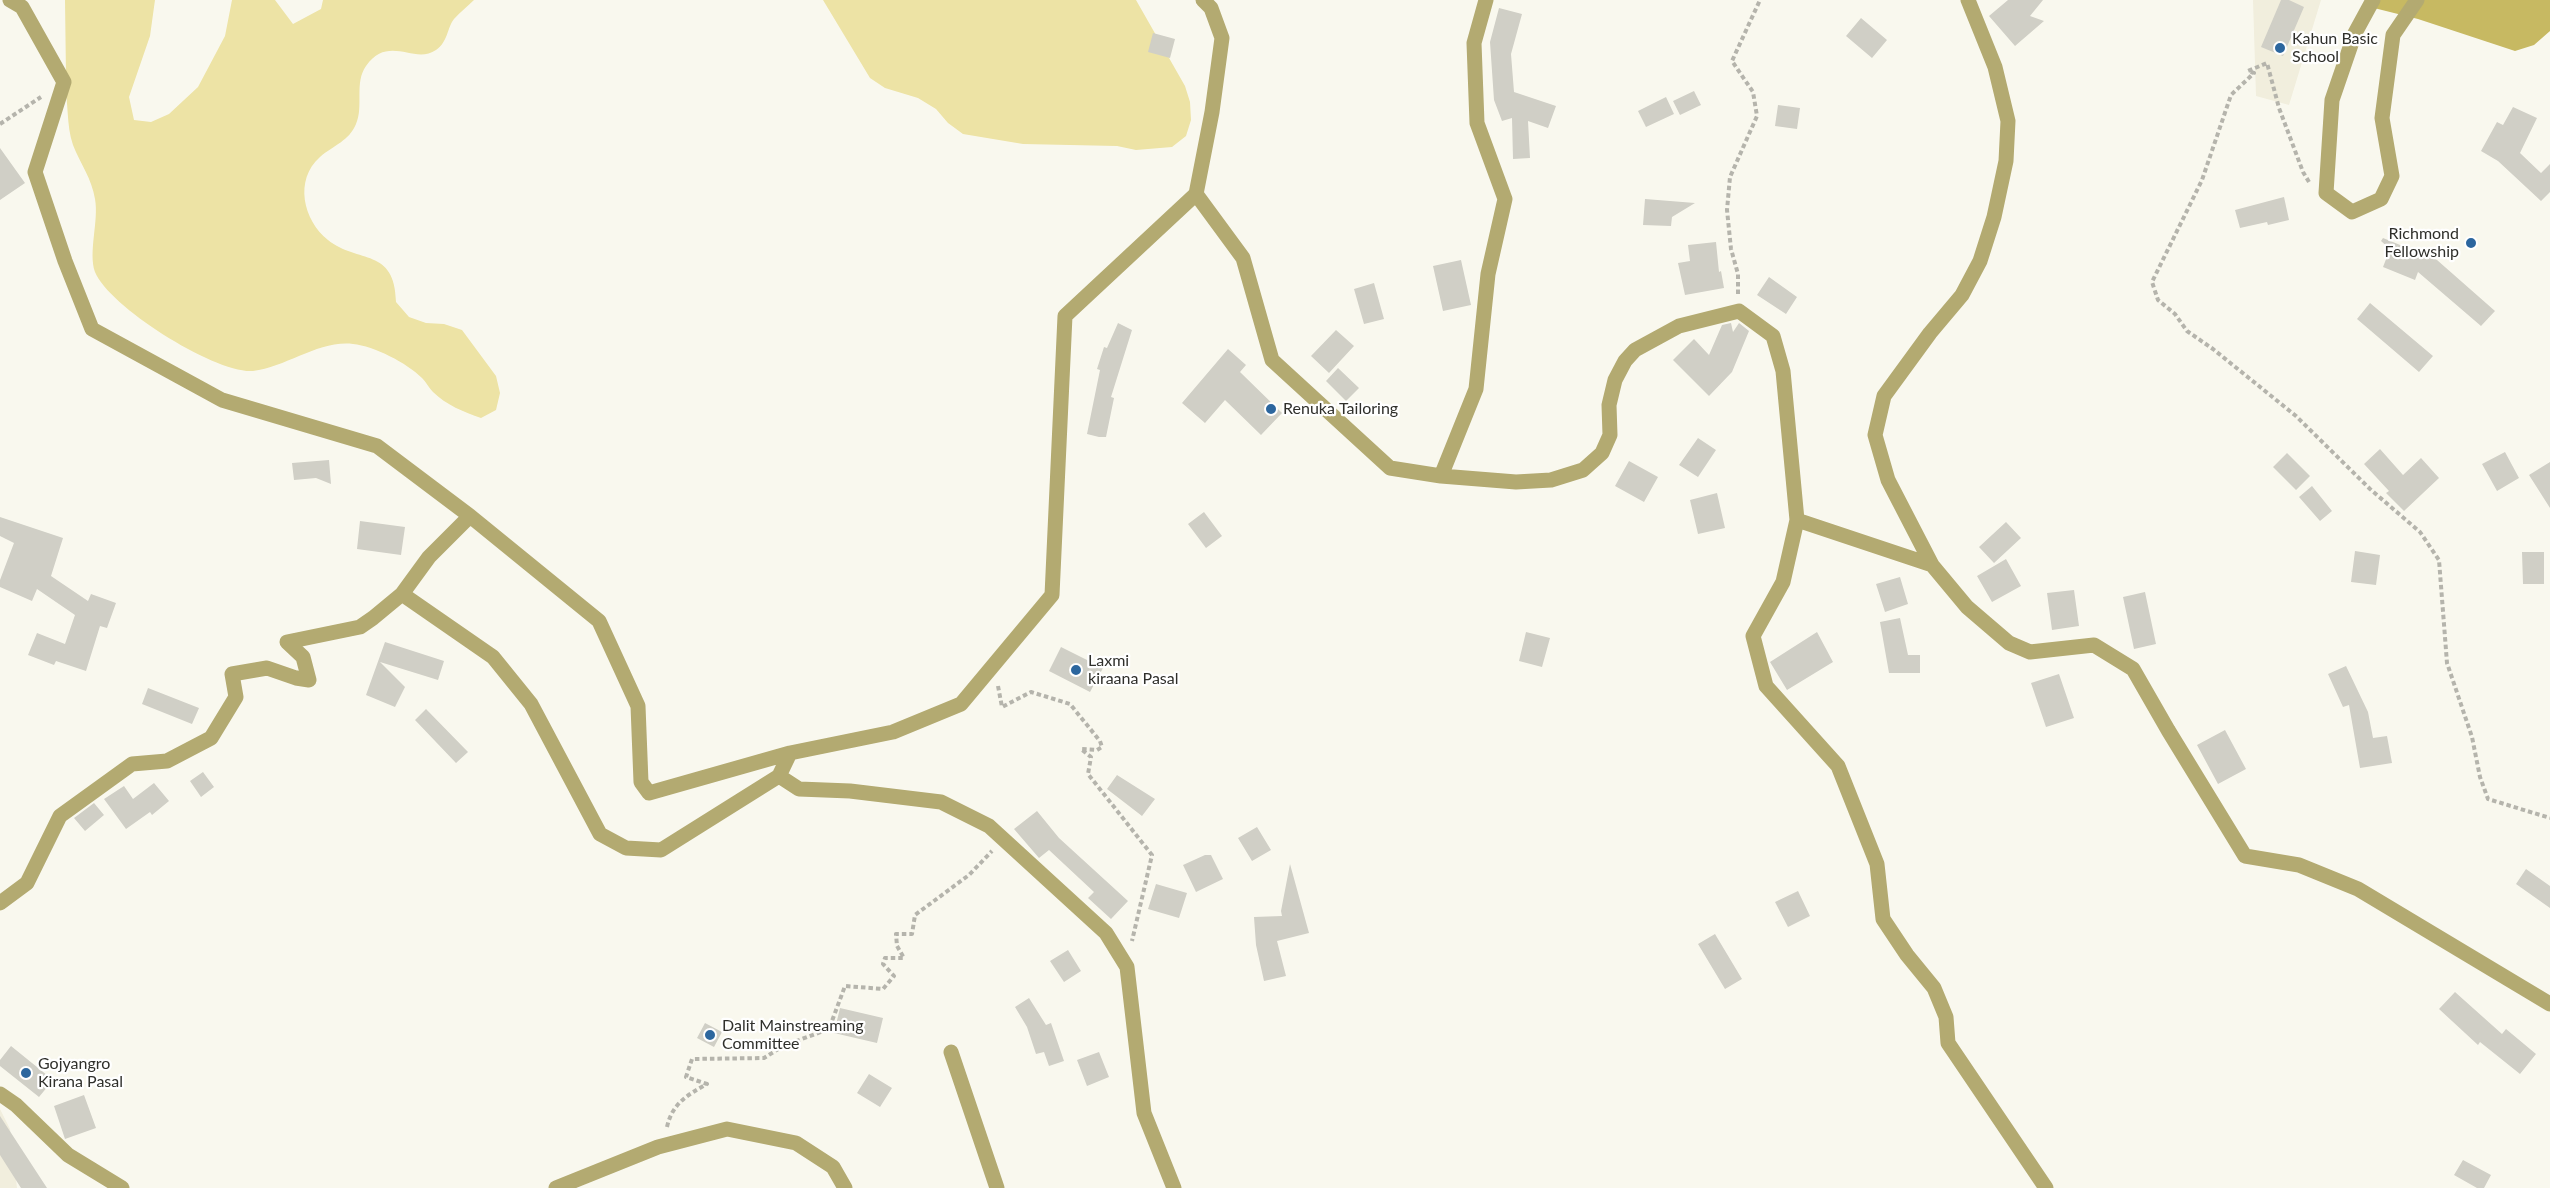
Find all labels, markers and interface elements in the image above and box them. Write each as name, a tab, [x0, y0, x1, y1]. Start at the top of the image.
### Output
place label: Kahun Basic School	[2292, 29, 2378, 67]
marker: Kahun Basic School	[2273, 41, 2287, 55]
place label: Richmond Fellowship	[2385, 224, 2459, 262]
marker: Richmond Fellowship	[2464, 236, 2478, 250]
place label: Renuka Tailoring	[1283, 399, 1398, 419]
marker: Renuka Tailoring	[1264, 402, 1278, 416]
place label: Laxmi kiraana Pasal	[1088, 651, 1179, 689]
marker: Laxmi kiraana Pasal	[1069, 663, 1083, 677]
place label: Dalit Mainstreaming Committee	[722, 1016, 864, 1054]
marker: Dalit Mainstreaming Committee	[703, 1028, 717, 1042]
place label: Gojyangro Kirana Pasal	[38, 1054, 123, 1092]
marker: Gojyangro Kirana Pasal	[19, 1066, 33, 1080]

